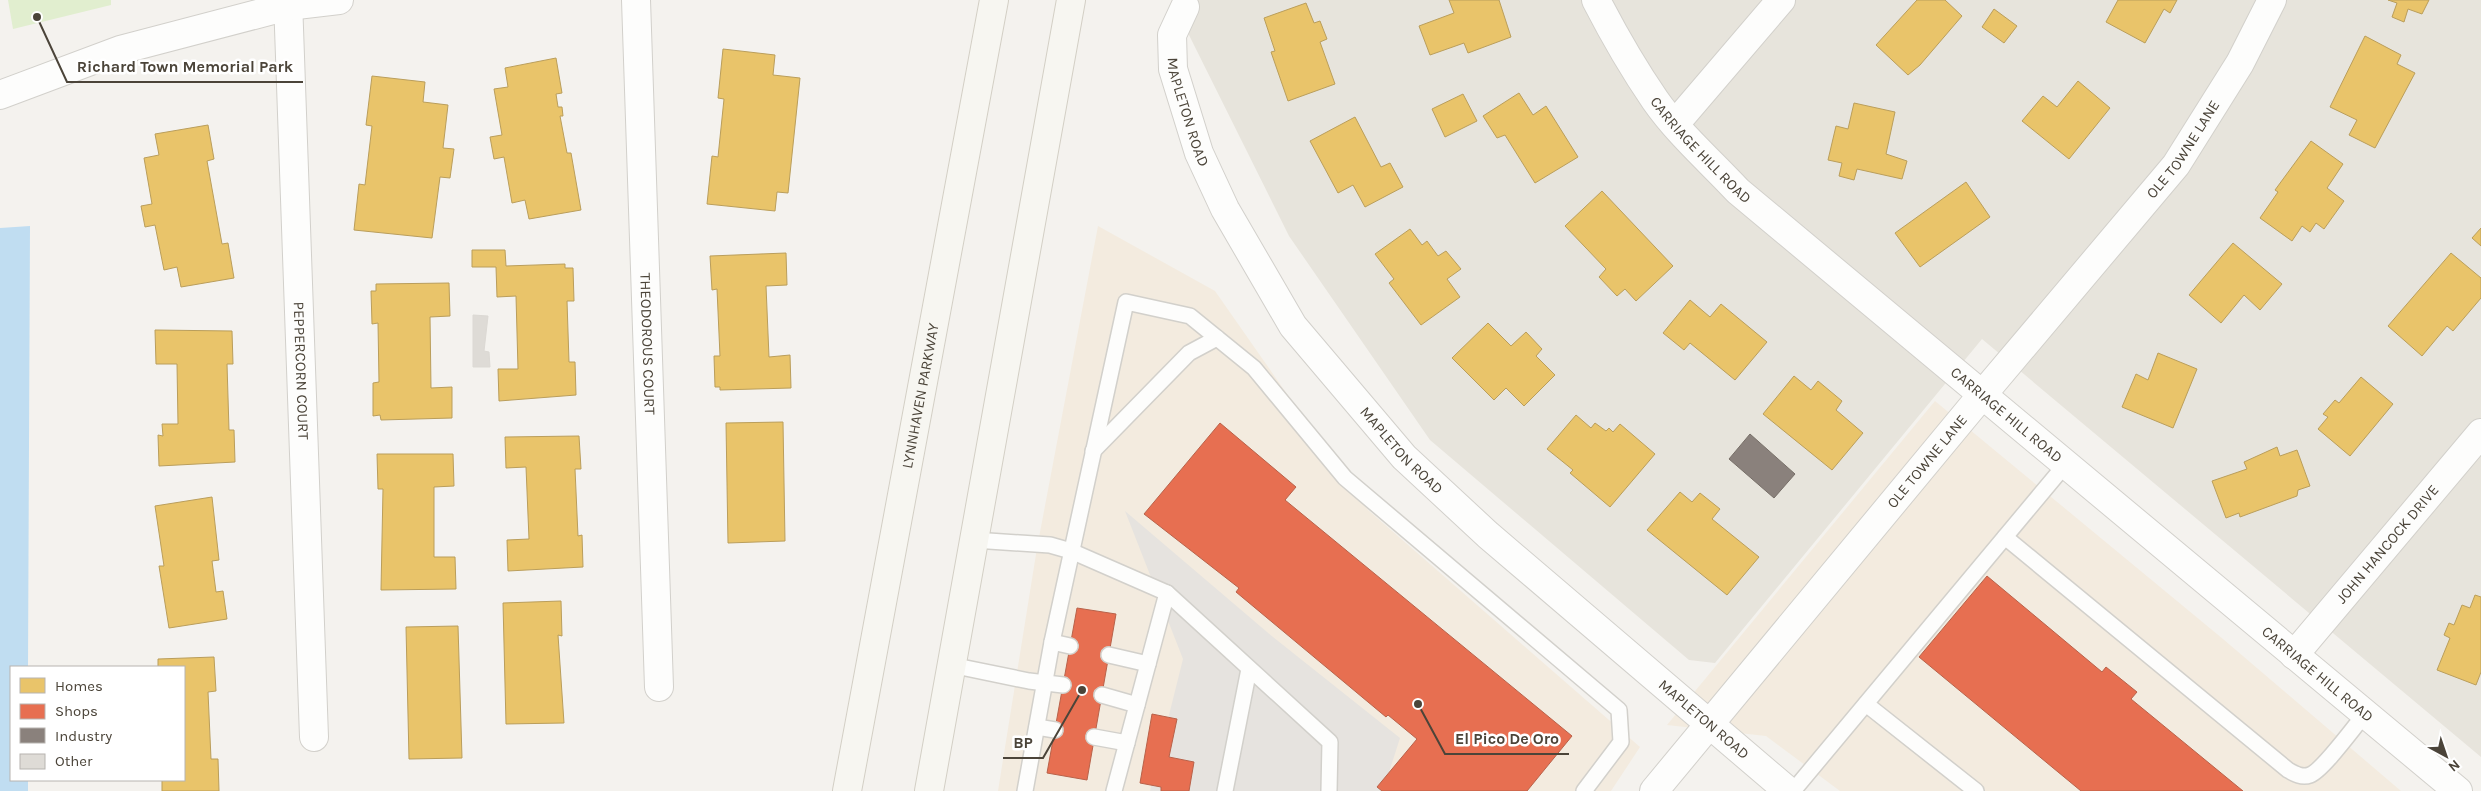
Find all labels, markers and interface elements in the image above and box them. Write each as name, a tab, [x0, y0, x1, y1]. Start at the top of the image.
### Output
callout: Richard Town Memorial Park	[67, 51, 303, 82]
text: Richard Town Memorial Park	[77, 57, 294, 76]
street label: MAPLETON ROAD	[1164, 57, 1213, 169]
street label: CARRIAGE HILL ROAD	[1646, 93, 1755, 207]
street label: OLE TOWNE LANE	[2143, 97, 2223, 202]
street label: THEODOROUS COURT	[636, 273, 659, 416]
street label: PEPPERCORN COURT	[290, 301, 313, 441]
street label: LYNNHAVEN PARKWAY	[898, 321, 943, 470]
street label: CARRIAGE HILL ROAD	[1947, 363, 2066, 466]
street label: MAPLETON ROAD	[1356, 403, 1447, 498]
street label: OLE TOWNE LANE	[1883, 411, 1971, 512]
street label: JOHN HANCOCK DRIVE	[2332, 481, 2442, 607]
street label: CARRIAGE HILL ROAD	[2258, 622, 2377, 726]
legend	[10, 666, 185, 781]
street label: MAPLETON ROAD	[1655, 676, 1753, 763]
text: Homes	[55, 677, 103, 695]
text: Shops	[55, 702, 98, 720]
callout: El Pico De Oro	[1445, 723, 1569, 754]
text: Industry	[55, 727, 112, 745]
callout: BP	[1003, 727, 1043, 758]
text: El Pico De Oro	[1455, 729, 1559, 748]
north arrow	[2421, 731, 2471, 781]
text: BP	[1013, 733, 1033, 752]
text: Other	[55, 752, 93, 770]
text: N	[2445, 756, 2463, 775]

